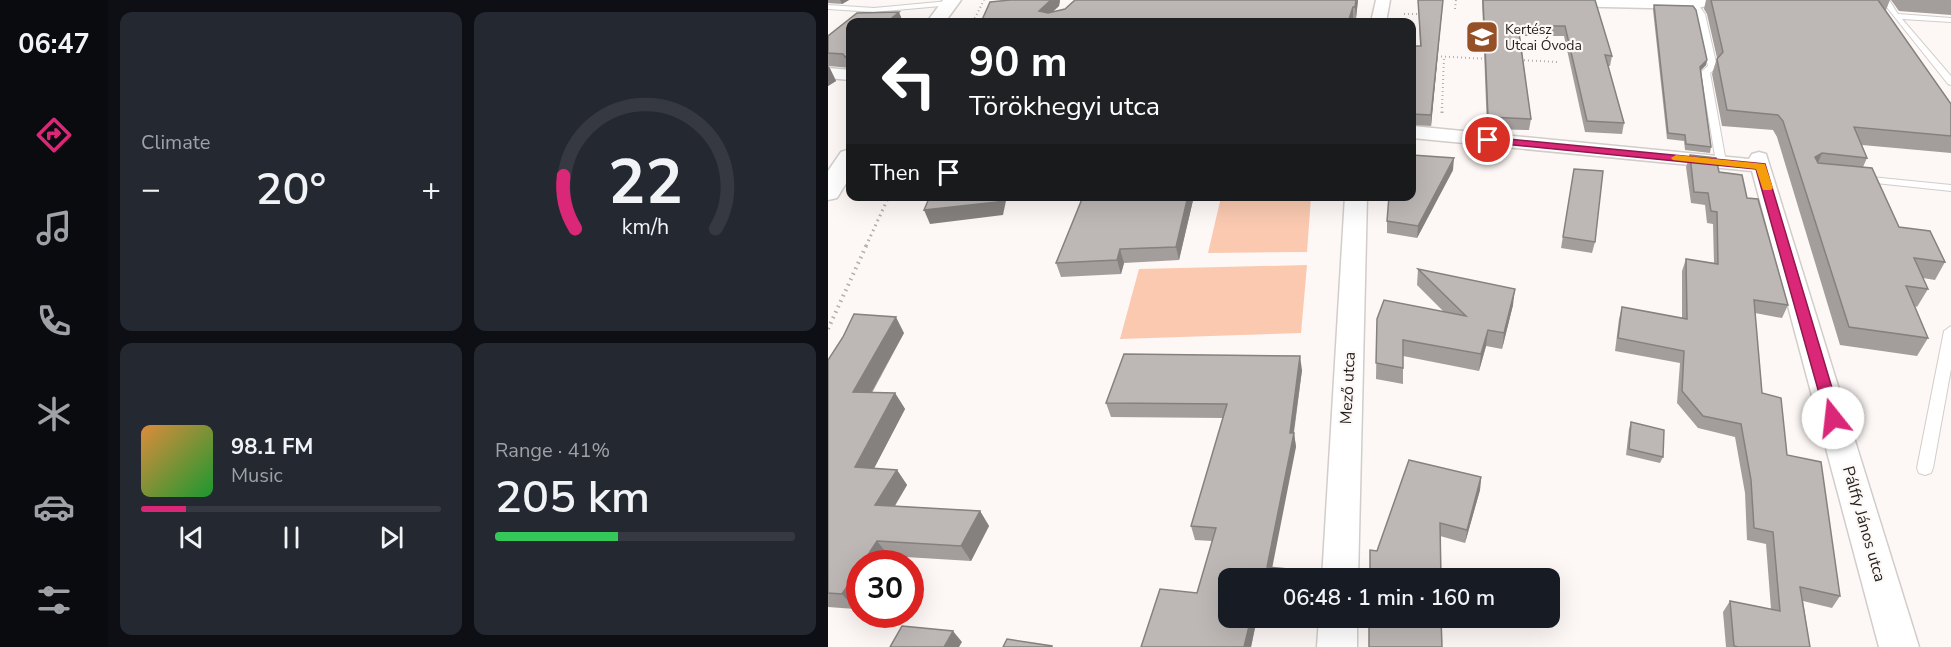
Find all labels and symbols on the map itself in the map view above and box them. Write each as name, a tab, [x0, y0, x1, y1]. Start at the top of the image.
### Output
school or university icon: Kertész Utcai Óvoda	[1464, 19, 1500, 55]
place label: Kertész Utcai Óvoda	[1505, 20, 1582, 55]
pin	[1462, 114, 1513, 165]
street label: Mező utca	[1335, 351, 1361, 425]
position arrow	[1801, 386, 1865, 450]
street label: Pálffy János utca	[1837, 464, 1891, 584]
speed limit sign: 30	[846, 550, 924, 628]

